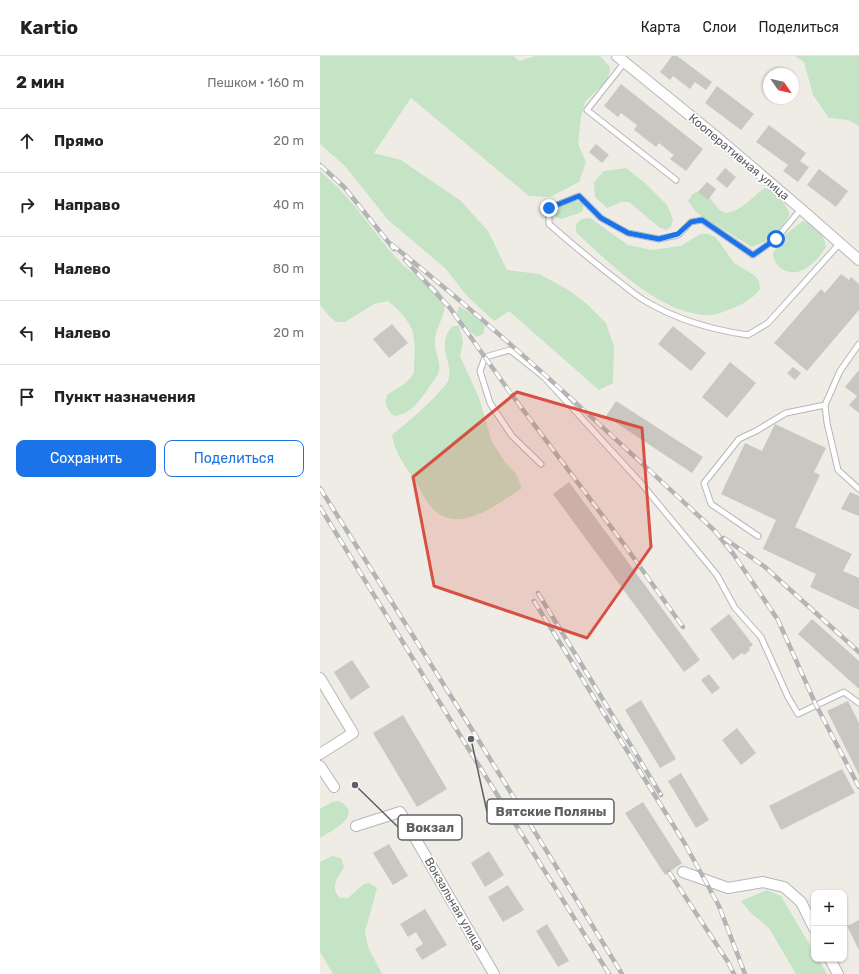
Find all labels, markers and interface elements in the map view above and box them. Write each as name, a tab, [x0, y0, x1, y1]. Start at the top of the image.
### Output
text: Kartio	[20, 16, 78, 39]
text: Карта	[641, 19, 681, 36]
text: Слои	[703, 19, 737, 36]
text: Поделиться	[759, 19, 839, 36]
north arrow	[763, 68, 799, 104]
text: 2 мин	[16, 72, 65, 92]
text: Пешком · 160 m	[207, 75, 304, 90]
street label: Кооперативная улица	[686, 111, 792, 203]
icon: ahead	[16, 130, 38, 152]
text: Прямо	[54, 132, 104, 150]
text: 20 m	[273, 133, 304, 148]
icon: right	[16, 194, 38, 216]
text: Направо	[54, 196, 120, 214]
text: 40 m	[273, 197, 304, 212]
route end	[540, 199, 558, 217]
route start	[767, 230, 785, 248]
icon: left	[16, 258, 38, 280]
text: Налево	[54, 260, 111, 278]
text: 80 m	[273, 261, 304, 276]
icon: left	[16, 322, 38, 344]
text: Налево	[54, 324, 111, 342]
text: 20 m	[273, 325, 304, 340]
icon: arrive	[16, 386, 38, 408]
text: Пункт назначения	[54, 388, 196, 406]
button: Сохранить	[16, 440, 156, 477]
button: Поделиться	[164, 440, 304, 477]
callout: Вятские Поляны	[487, 799, 614, 824]
text: Вятские Поляны	[496, 804, 606, 819]
callout: Вокзал	[398, 815, 462, 840]
text: Вокзал	[406, 820, 454, 835]
street label: Вокзальная улица	[422, 855, 486, 953]
map controls	[811, 890, 847, 962]
button: +	[811, 890, 847, 926]
button: −	[811, 926, 847, 962]

